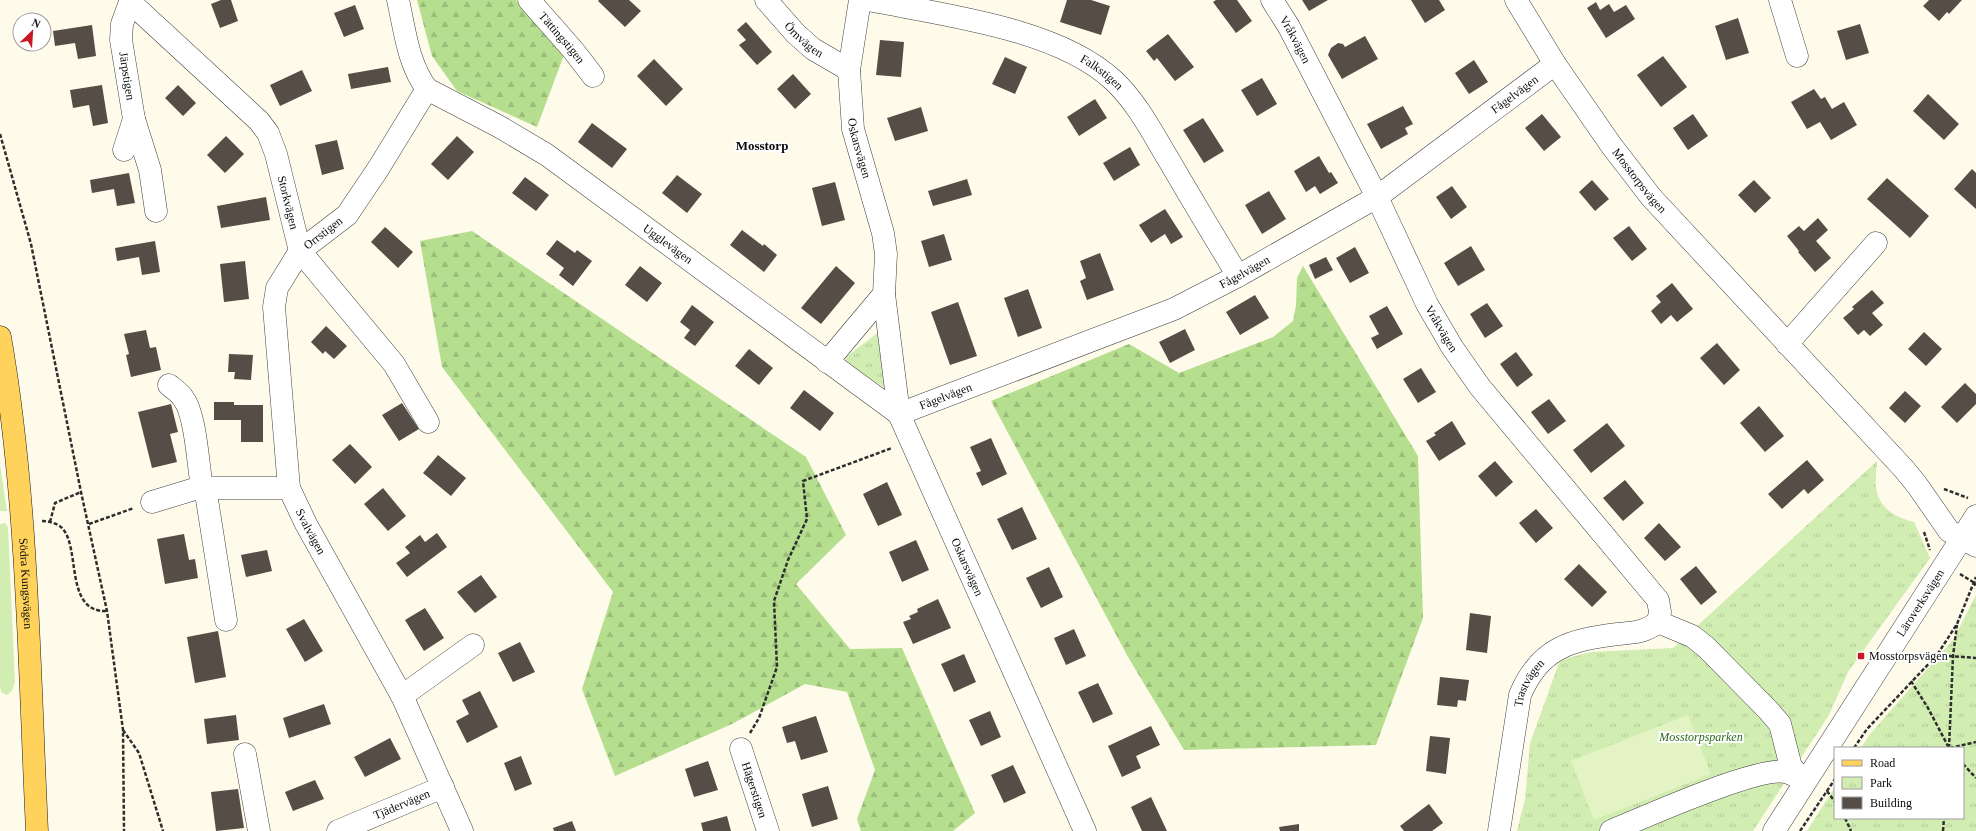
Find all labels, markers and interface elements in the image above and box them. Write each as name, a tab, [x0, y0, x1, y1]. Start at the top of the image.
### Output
street label: Tättingstigen	[536, 9, 588, 66]
north arrow	[12, 12, 52, 52]
street label: Vråkvägen	[1277, 13, 1314, 66]
text: N	[30, 16, 42, 30]
street label: Örnvägen	[781, 19, 826, 60]
street label: Järpstigen	[116, 51, 138, 101]
street label: Falkstigen	[1078, 51, 1126, 93]
street label: Fågelvägen	[1488, 72, 1541, 116]
street label: Oskarsvägen	[845, 118, 874, 180]
district label: Mosstorp	[736, 138, 788, 153]
street label: Mosstorpsvägen	[1609, 146, 1669, 216]
street label: Storkvägen	[275, 174, 301, 231]
street label: Orrstigen	[301, 214, 345, 252]
street label: Ugglevägen	[640, 221, 695, 267]
street label: Fågelvägen	[1217, 252, 1272, 291]
street label: Vråkvägen	[1422, 303, 1460, 355]
street label: Fågelvägen	[917, 380, 974, 413]
street label: Svalvägen	[293, 506, 329, 557]
street label: Oskarsvägen	[948, 536, 986, 598]
street label: Södra Kungsvägen	[16, 538, 35, 629]
street label: Läroverksvägen	[1894, 567, 1947, 639]
place label: Mosstorpsvägen	[1869, 649, 1948, 663]
marker: Mosstorpsvägen	[1856, 651, 1866, 661]
street label: Trastvägen	[1511, 656, 1547, 708]
park label: Mosstorpsparken	[1658, 730, 1743, 744]
legend	[1834, 747, 1964, 819]
text: Road	[1870, 756, 1895, 770]
street label: Hägerstigen	[739, 760, 770, 820]
text: Park	[1870, 776, 1892, 790]
street label: Tjädervägen	[371, 786, 432, 822]
text: Building	[1870, 796, 1912, 810]

